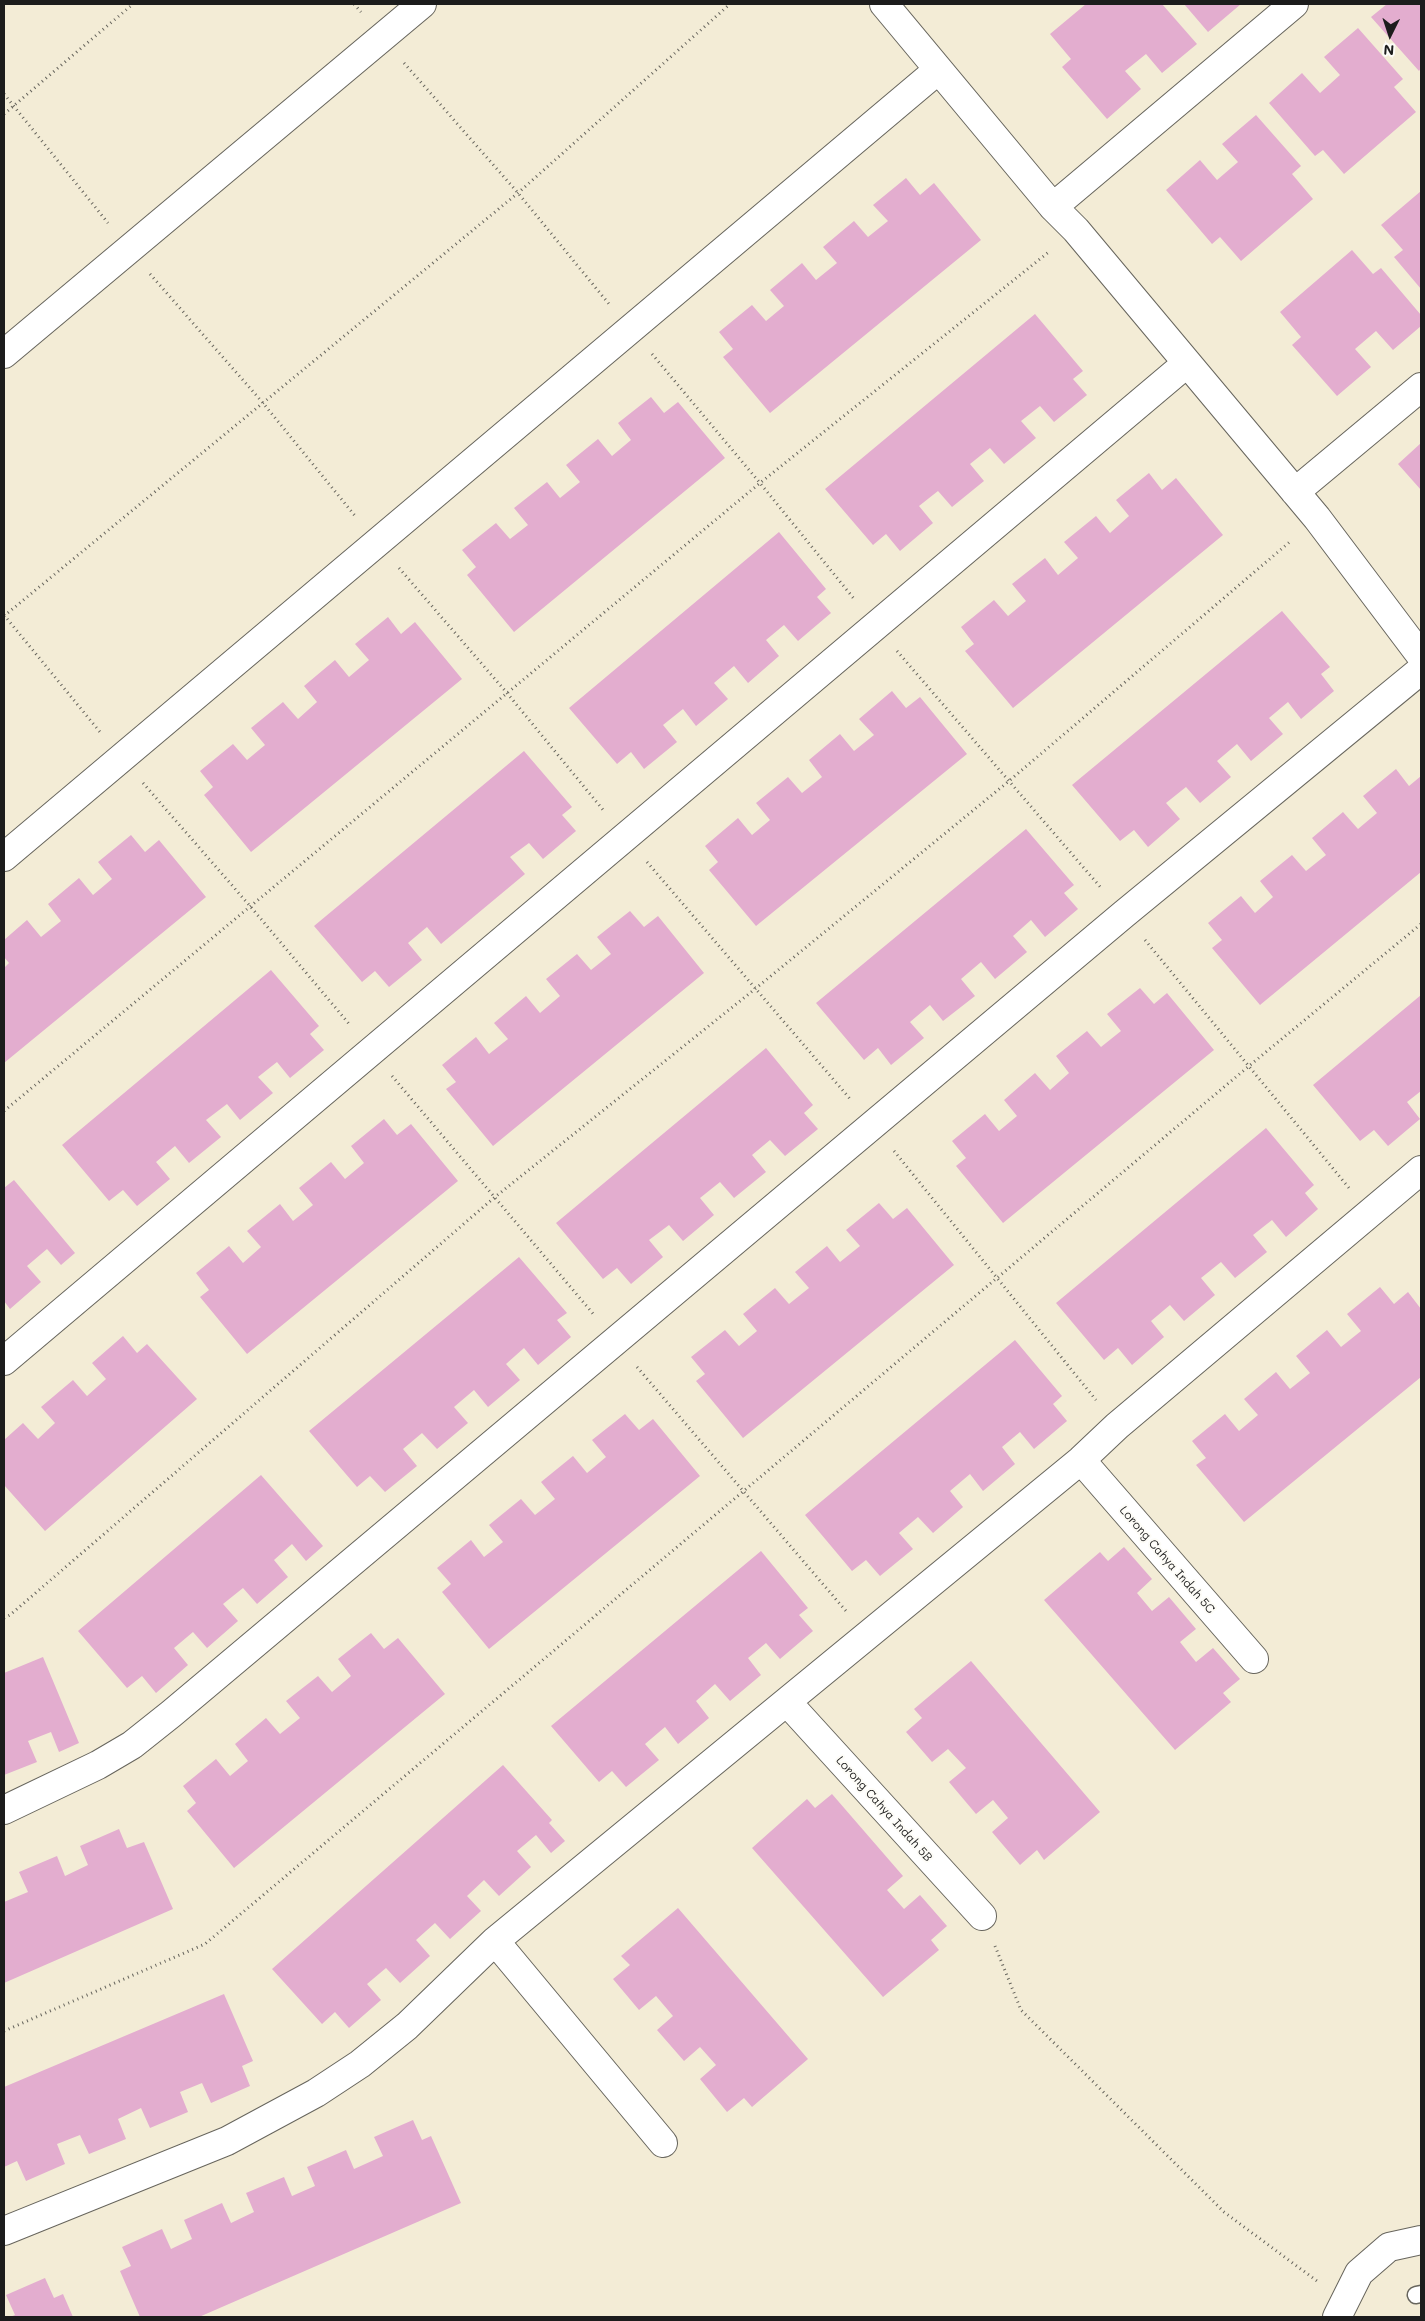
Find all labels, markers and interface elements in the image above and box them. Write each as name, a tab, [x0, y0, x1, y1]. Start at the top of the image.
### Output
north arrow	[1365, 10, 1415, 60]
text: N	[1383, 41, 1395, 60]
street label: Lorong Cahya Indah 5C	[1116, 1503, 1218, 1617]
street label: Lorong Cahya Indah 5B	[833, 1753, 935, 1865]

